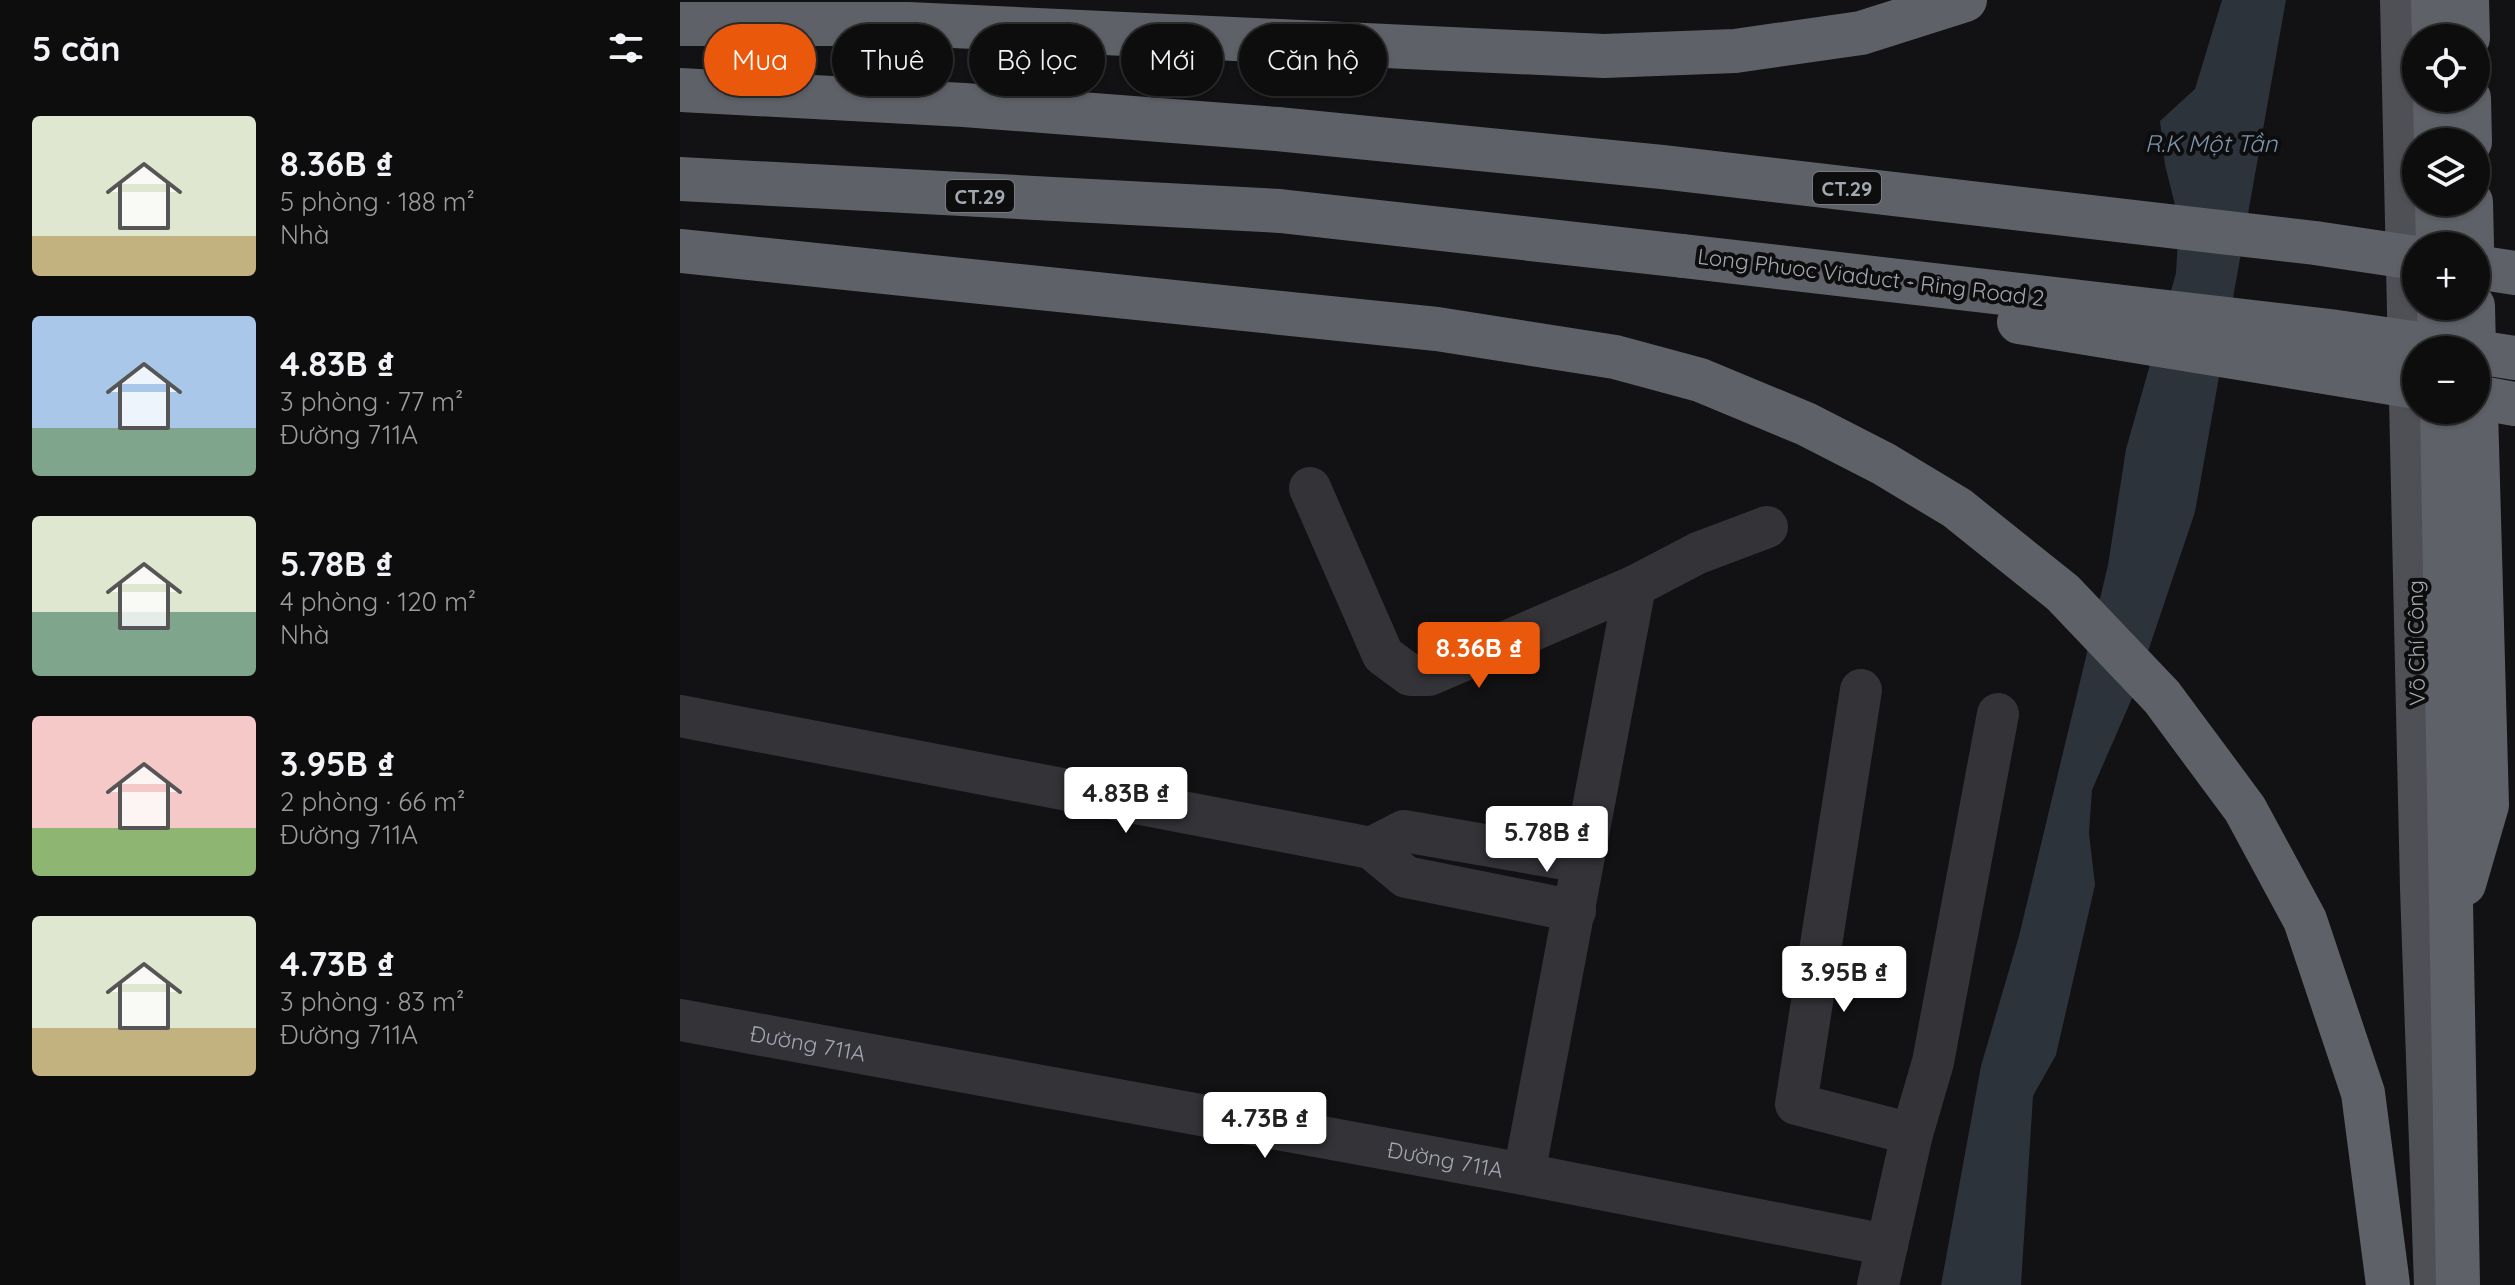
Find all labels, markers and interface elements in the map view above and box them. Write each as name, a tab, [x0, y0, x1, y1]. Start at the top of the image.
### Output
chip: Mua	[704, 24, 816, 96]
chip: Thuê	[832, 24, 953, 96]
chip: Bộ lọc	[969, 24, 1105, 96]
chip: Mới	[1121, 24, 1223, 96]
chip: Căn hộ	[1239, 24, 1387, 96]
map controls	[2402, 24, 2490, 424]
button: locate	[2402, 24, 2490, 112]
icon: filters	[604, 26, 648, 70]
text: 5 căn	[32, 27, 120, 70]
water label: R.K Một Tần	[2145, 128, 2278, 158]
button: layers	[2402, 128, 2490, 216]
text: 8.36B ₫	[280, 142, 393, 185]
icon: home	[96, 148, 192, 244]
road number: CT.29	[1813, 172, 1881, 204]
road number: CT.29	[946, 180, 1014, 212]
text: 5 phòng · 188 m²	[280, 185, 475, 218]
text: Nhà	[280, 218, 329, 251]
button: +	[2402, 232, 2490, 320]
street label: Long Phuoc Viaduct - Ring Road 2	[1696, 242, 2046, 312]
button: −	[2402, 336, 2490, 424]
text: 4.83B ₫	[280, 342, 394, 385]
icon: home	[96, 348, 192, 444]
text: 3 phòng · 77 m²	[280, 385, 463, 418]
text: Đường 711A	[280, 418, 418, 451]
text: 5.78B ₫	[280, 542, 393, 585]
icon: home	[96, 548, 192, 644]
street label: Võ Chí Công	[2401, 580, 2431, 706]
text: 4 phòng · 120 m²	[280, 585, 476, 618]
text: Nhà	[280, 618, 329, 651]
pin: 8.36B ₫	[1405, 622, 1553, 690]
text: 8.36B ₫	[1436, 631, 1522, 664]
text: 3.95B ₫	[280, 742, 395, 785]
icon: home	[96, 748, 192, 844]
pin: 4.83B ₫	[1052, 767, 1200, 835]
text: 4.83B ₫	[1082, 776, 1170, 809]
text: 2 phòng · 66 m²	[280, 785, 465, 818]
pin: 5.78B ₫	[1473, 806, 1621, 874]
text: 5.78B ₫	[1504, 815, 1590, 848]
text: Đường 711A	[280, 818, 418, 851]
text: 4.73B ₫	[280, 942, 394, 985]
pin: 3.95B ₫	[1770, 946, 1918, 1014]
icon: home	[96, 948, 192, 1044]
text: 3.95B ₫	[1800, 955, 1888, 988]
text: 3 phòng · 83 m²	[280, 985, 464, 1018]
text: Đường 711A	[280, 1018, 418, 1051]
street label: Đường 711A	[748, 1019, 868, 1068]
pin: 4.73B ₫	[1191, 1092, 1339, 1160]
text: 4.73B ₫	[1221, 1101, 1309, 1134]
street label: Đường 711A	[1385, 1135, 1505, 1184]

